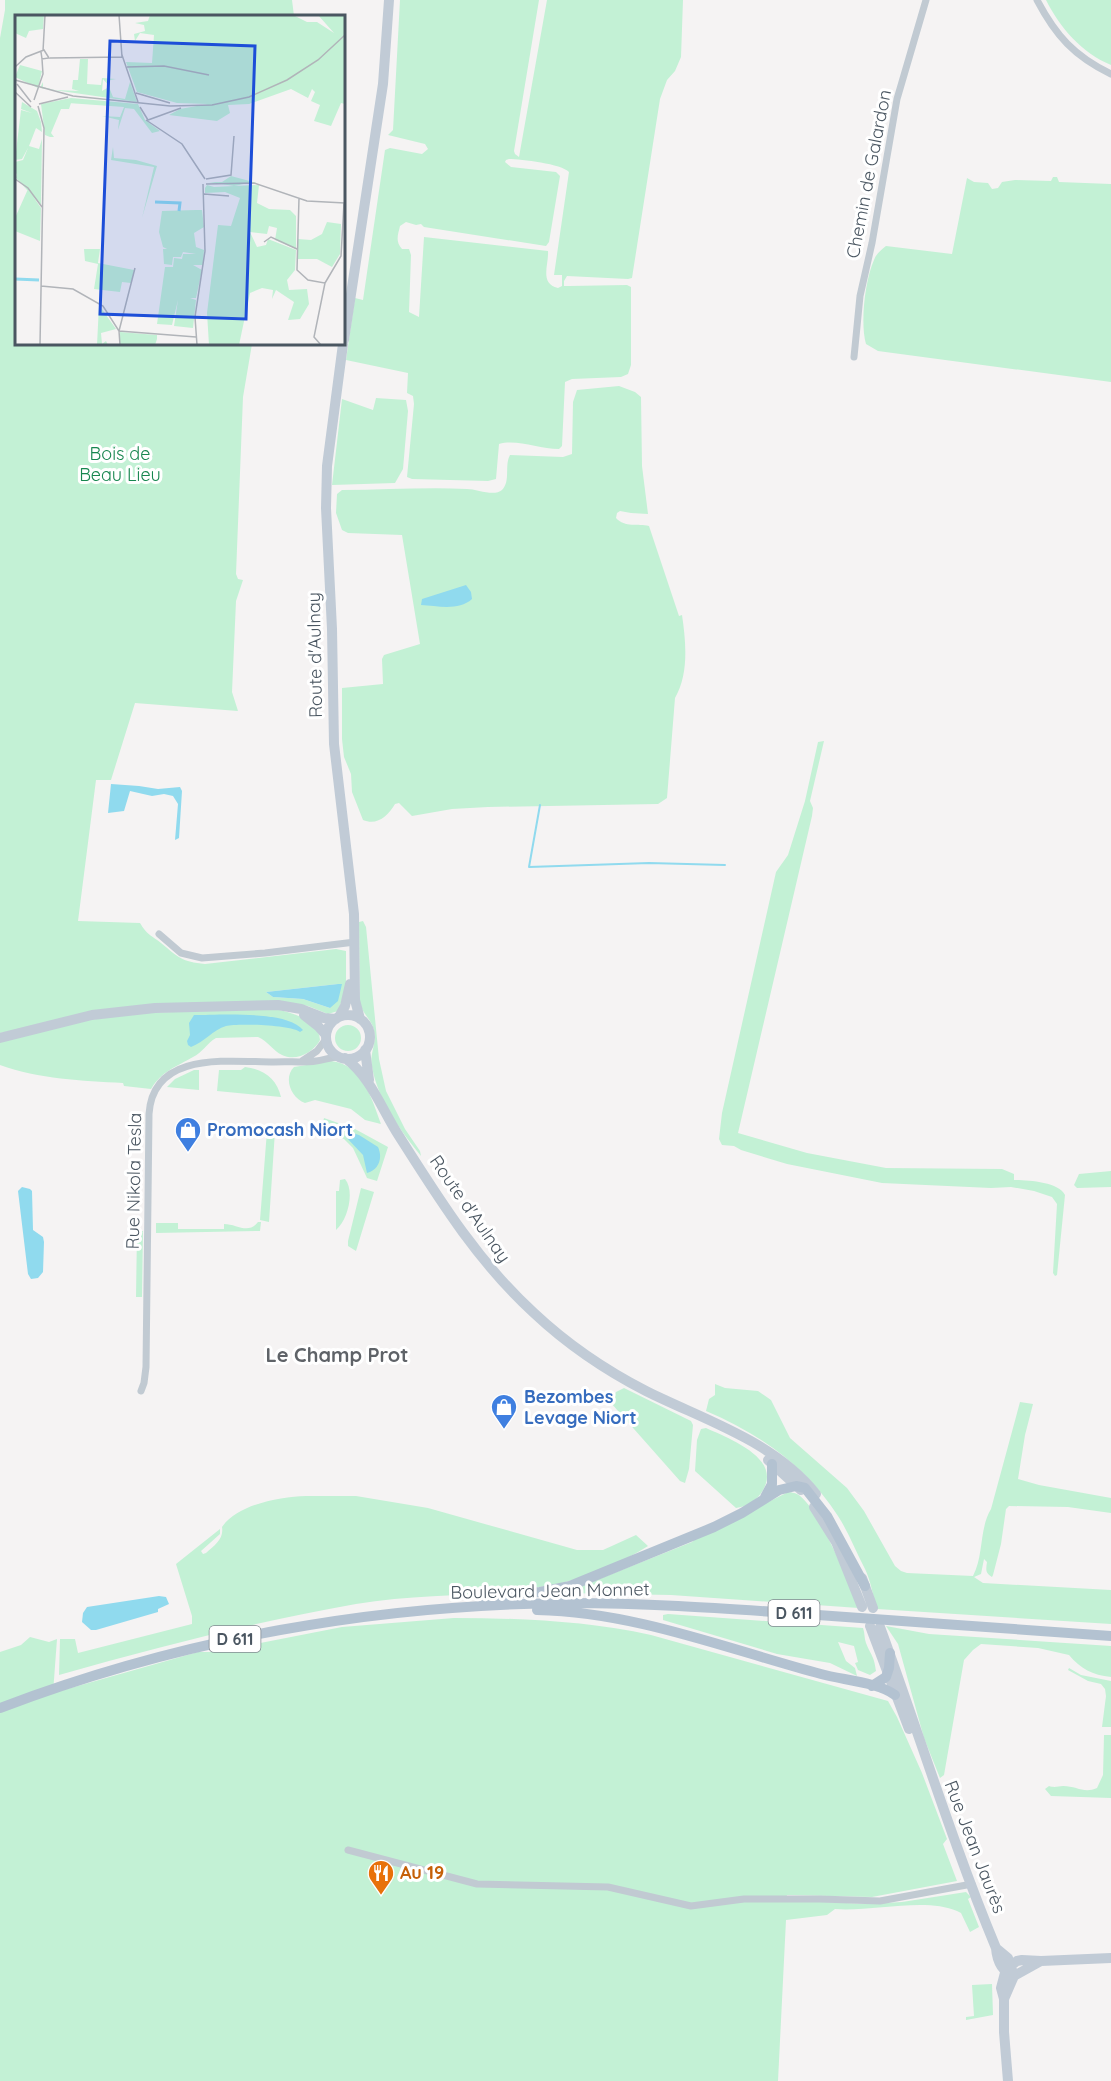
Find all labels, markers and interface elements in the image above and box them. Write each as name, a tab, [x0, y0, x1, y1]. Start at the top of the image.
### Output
inset map	[15, 15, 345, 345]
street label: Chemin de Galardon	[841, 88, 896, 260]
park label: Bois de Beau Lieu	[79, 442, 161, 486]
street label: Route d'Aulnay	[302, 592, 327, 718]
street label: Rue Nikola Tesla	[121, 1112, 146, 1249]
shop icon: Promocash Niort	[173, 1115, 203, 1153]
place label: Promocash Niort	[207, 1118, 353, 1141]
street label: Route d'Aulnay	[425, 1151, 516, 1267]
district label: Le Champ Prot	[265, 1342, 409, 1367]
place label: Bezombes Levage Niort	[524, 1385, 637, 1429]
shop icon: Bezombes Levage Niort	[489, 1392, 519, 1430]
street label: Boulevard Jean Monnet	[450, 1577, 650, 1604]
road number: D 611	[768, 1600, 820, 1626]
road number: D 611	[210, 1626, 260, 1652]
street label: Rue Jean Jaurès	[940, 1777, 1011, 1916]
restaurant icon: Au 19	[366, 1858, 396, 1896]
place label: Au 19	[400, 1861, 444, 1884]

